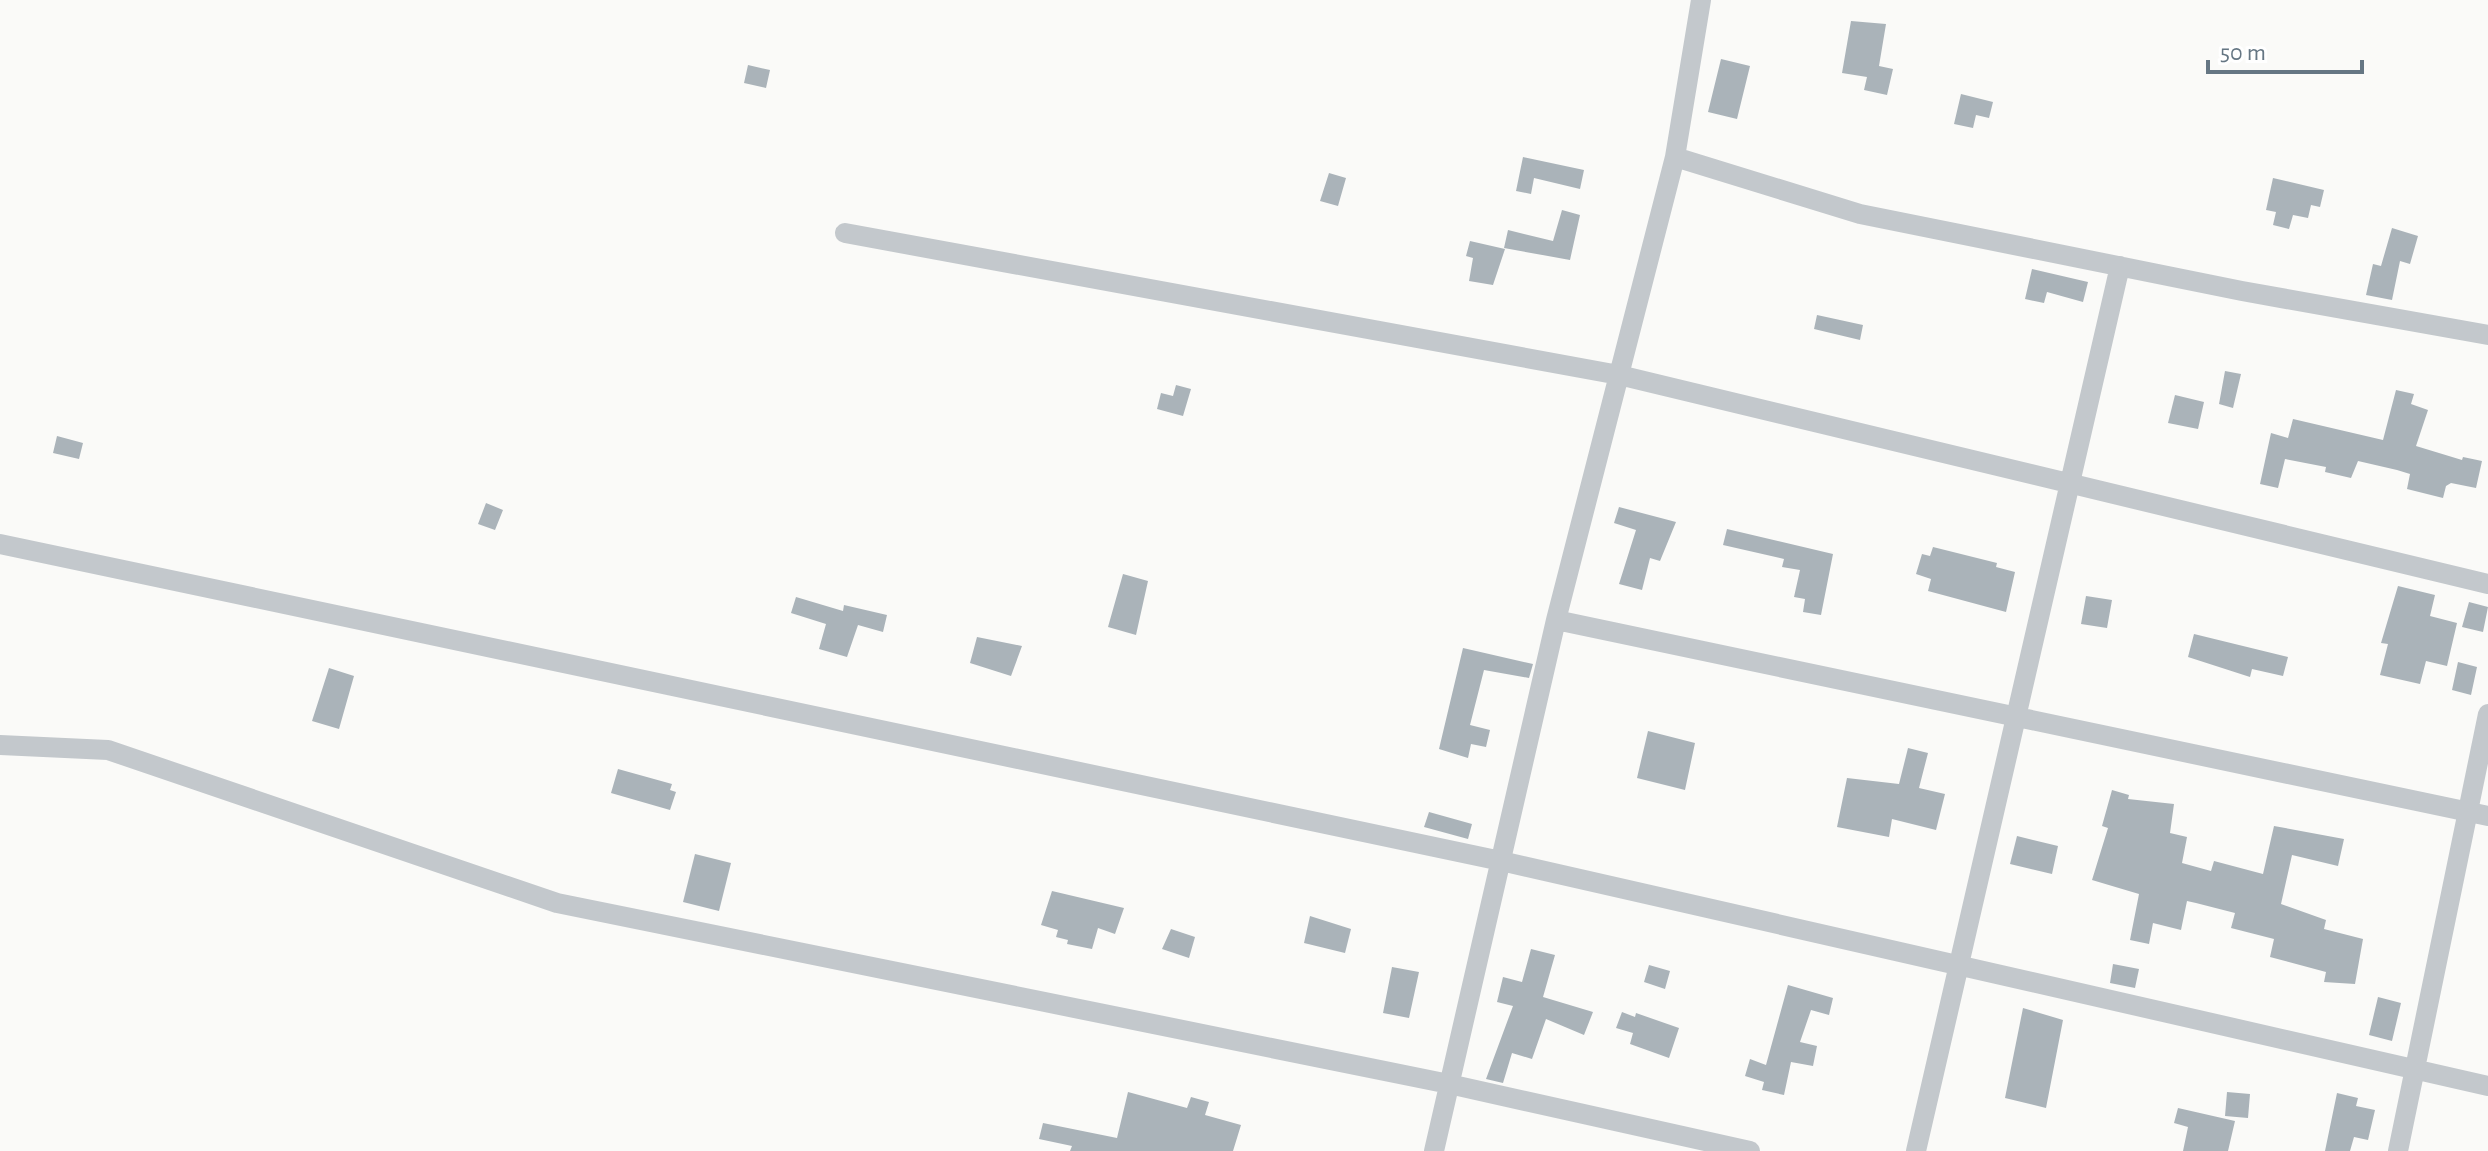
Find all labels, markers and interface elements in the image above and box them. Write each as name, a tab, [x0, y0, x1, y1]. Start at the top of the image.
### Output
scale bar	[2208, 24, 2362, 74]
text: 50 m	[2220, 41, 2266, 65]

